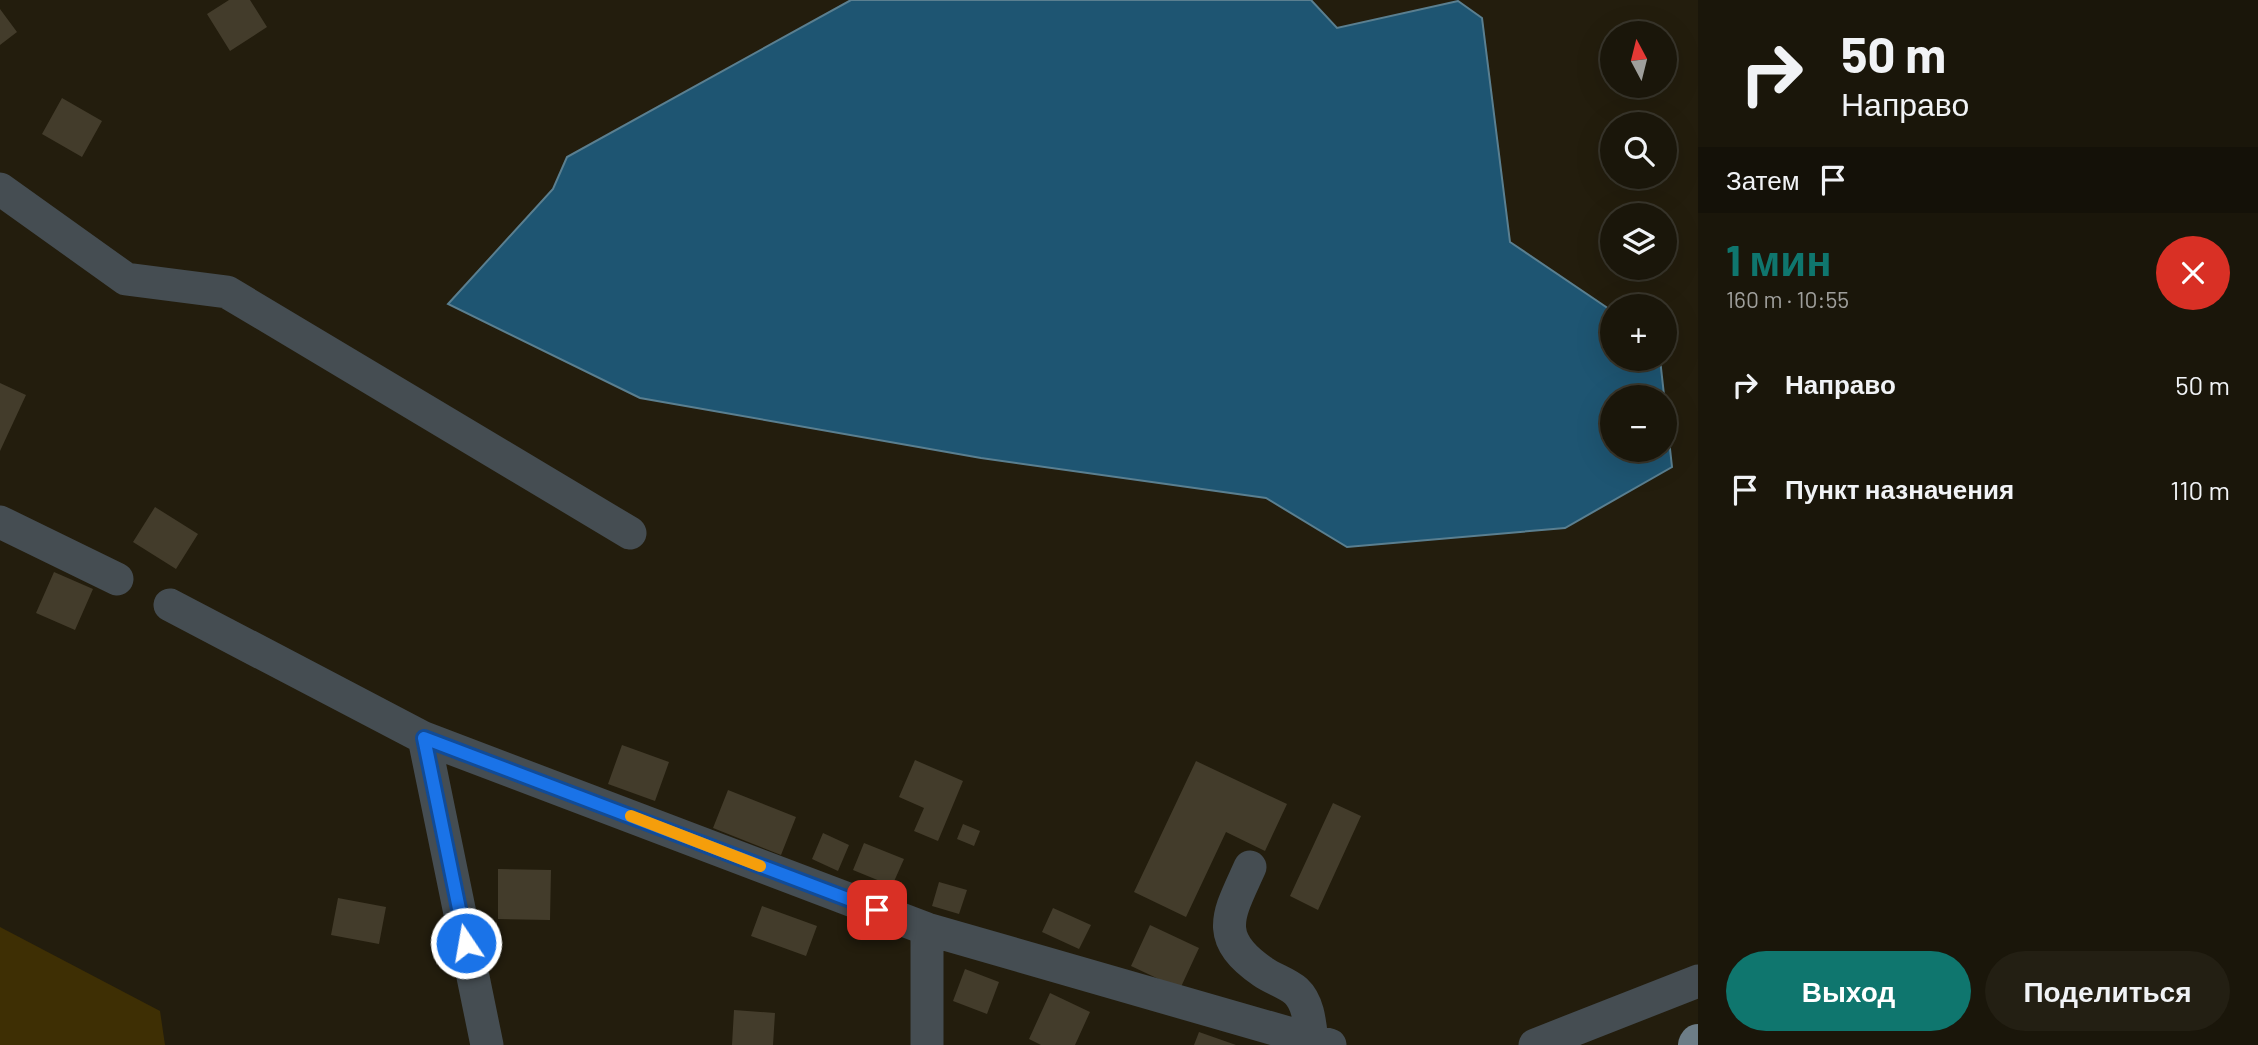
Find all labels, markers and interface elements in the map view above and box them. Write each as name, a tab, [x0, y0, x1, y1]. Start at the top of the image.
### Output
north arrow	[1600, 21, 1676, 98]
map controls	[1600, 21, 1677, 462]
text: 50 m	[1841, 24, 1946, 83]
icon: right	[1726, 28, 1817, 119]
text: Направо	[1841, 84, 1969, 122]
button: search	[1600, 112, 1677, 189]
icon: arrive	[1814, 161, 1852, 199]
text: Затем	[1726, 164, 1800, 195]
button: layers	[1600, 203, 1677, 280]
text: 1 мин	[1726, 234, 1832, 284]
button: close	[2156, 236, 2230, 310]
text: 160 m · 10:55	[1726, 285, 1849, 313]
button: +	[1600, 294, 1677, 371]
icon: right	[1726, 366, 1764, 404]
text: Направо	[1785, 368, 1896, 399]
text: 50 m	[2175, 369, 2230, 400]
button: −	[1600, 385, 1677, 462]
icon: arrive	[1726, 471, 1764, 509]
text: Пункт назначения	[1785, 473, 2014, 504]
text: 110 m	[2170, 474, 2230, 505]
pin	[847, 880, 907, 940]
icon: arrive	[858, 891, 896, 929]
position arrow	[429, 906, 503, 980]
button: Выход	[1726, 951, 1971, 1031]
button: Поделиться	[1985, 951, 2230, 1031]

